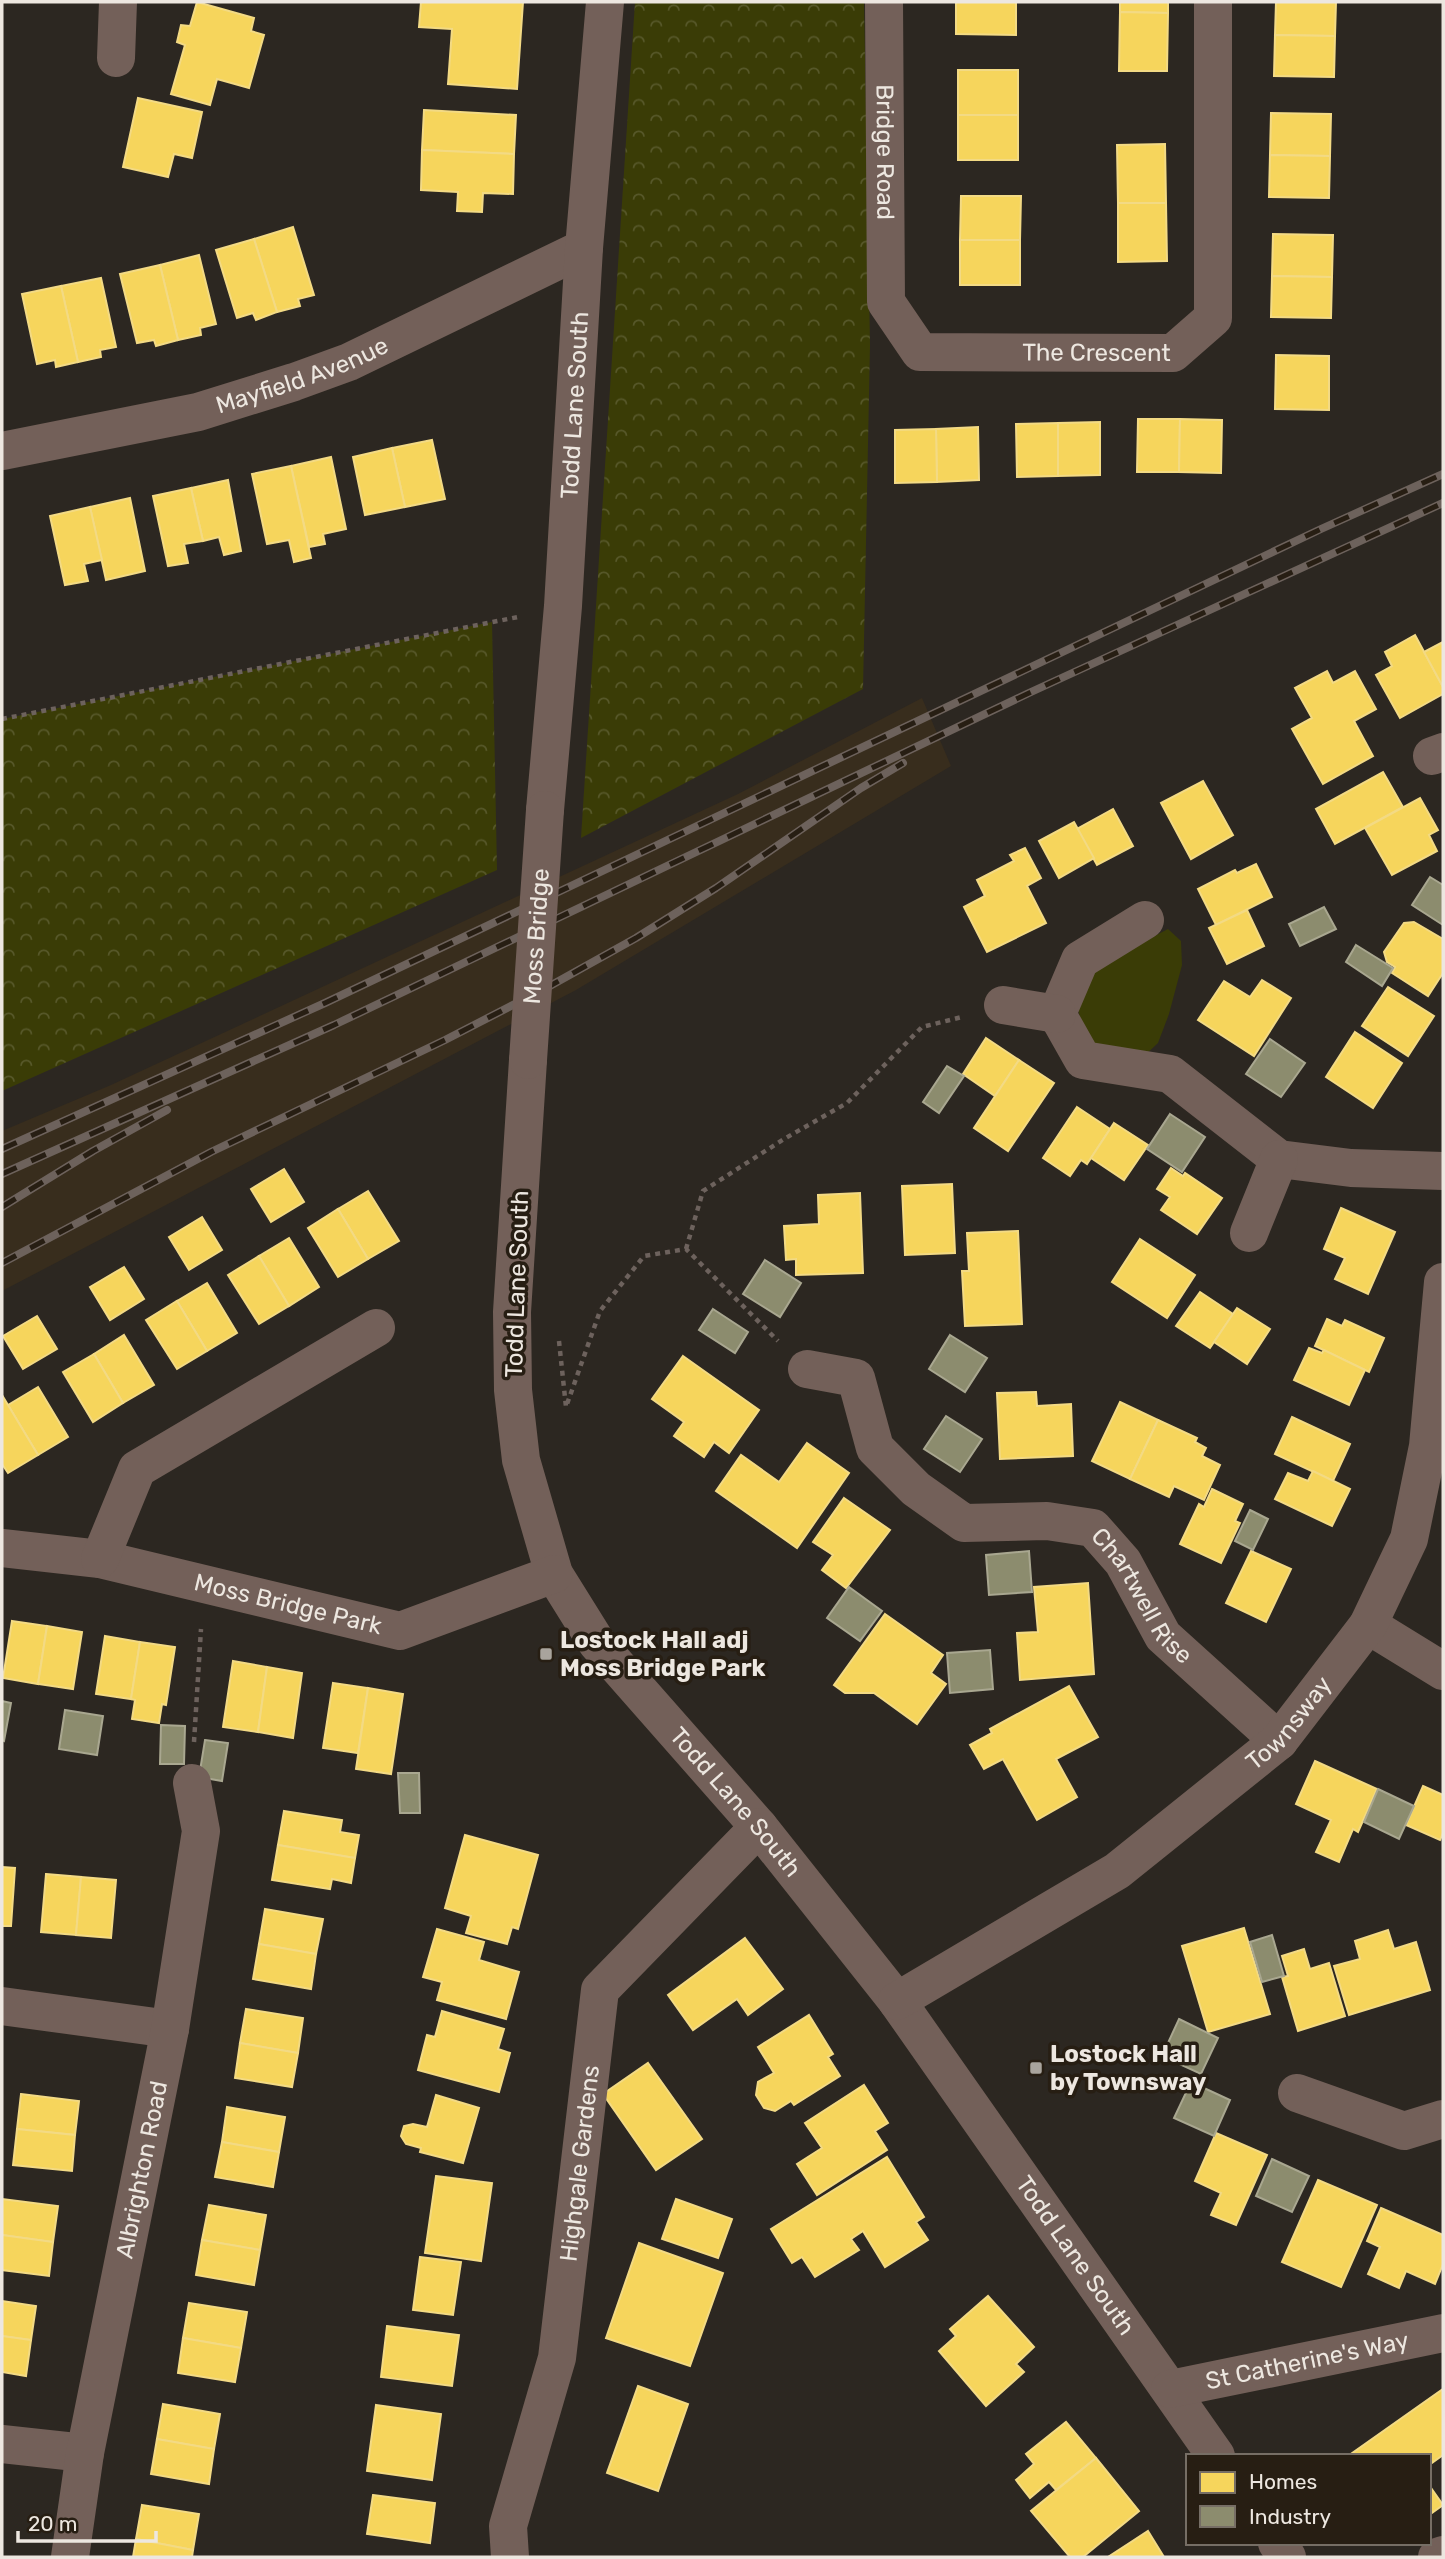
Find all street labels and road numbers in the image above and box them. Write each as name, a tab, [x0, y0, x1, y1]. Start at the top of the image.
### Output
street label: Bridge Road	[871, 84, 899, 220]
street label: Todd Lane South	[555, 311, 594, 500]
street label: Mayfield Avenue	[212, 331, 393, 420]
street label: The Crescent	[1022, 338, 1171, 367]
street label: Moss Bridge	[518, 867, 555, 1005]
street label: Todd Lane South	[500, 1190, 534, 1378]
street label: Chartwell Rise	[1085, 1522, 1198, 1670]
street label: Moss Bridge Park	[191, 1568, 385, 1640]
street label: Townsway	[1240, 1671, 1337, 1776]
street label: Todd Lane South	[664, 1722, 807, 1883]
street label: Highgale Gardens	[554, 2064, 605, 2263]
street label: Albrighton Road	[110, 2079, 173, 2261]
street label: Todd Lane South	[1010, 2171, 1141, 2340]
street label: St Catherine's Way	[1203, 2326, 1411, 2395]

